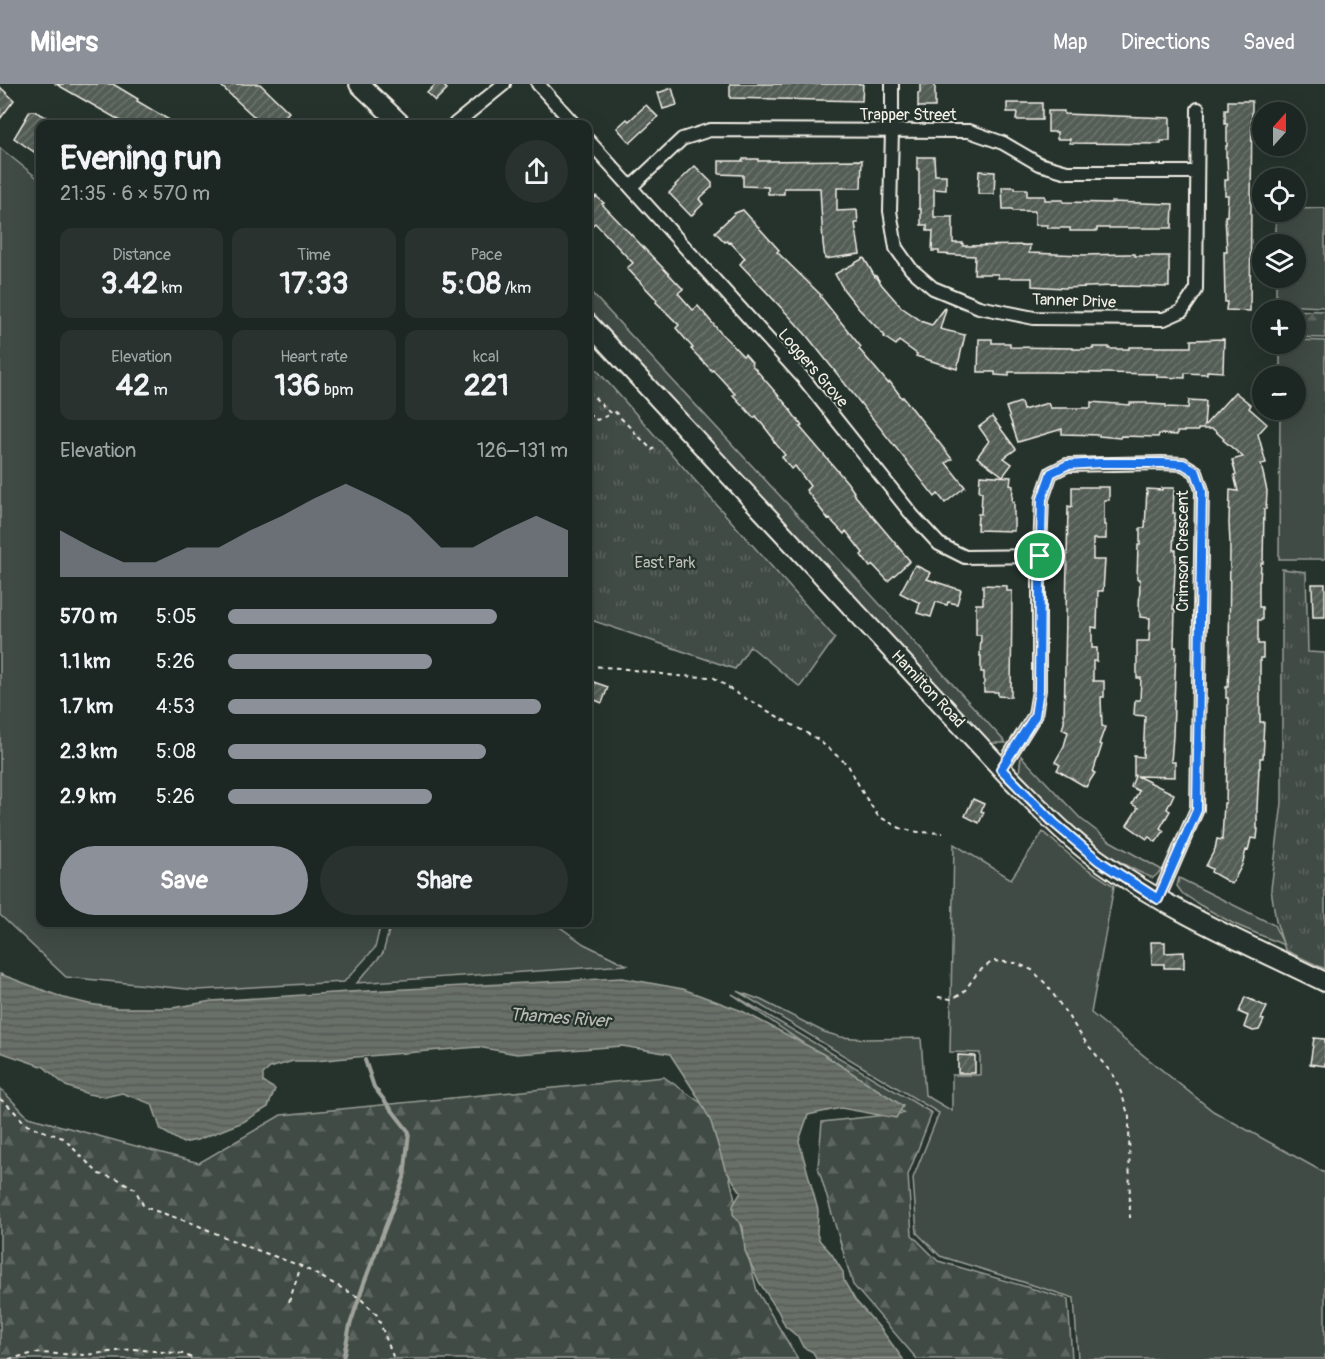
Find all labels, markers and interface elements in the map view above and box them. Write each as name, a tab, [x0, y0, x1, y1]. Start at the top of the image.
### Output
text: Milers	[30, 25, 98, 60]
text: Map	[1053, 29, 1088, 56]
text: Directions	[1121, 29, 1210, 56]
text: Saved	[1243, 29, 1295, 56]
north arrow	[1252, 102, 1306, 156]
map controls	[1252, 102, 1306, 420]
street label: Trapper Street	[859, 105, 957, 125]
text: Evening run	[60, 138, 221, 179]
button: share	[505, 140, 568, 203]
button: locate	[1252, 168, 1306, 222]
text: 21:35 · 6 × 570 m	[60, 181, 210, 206]
button: layers	[1252, 234, 1306, 288]
text: Distance	[112, 245, 171, 265]
text: Time	[297, 245, 331, 265]
text: Pace	[470, 245, 502, 265]
text: 3.42	[101, 265, 158, 302]
text: 17:33	[279, 265, 349, 302]
text: 5:08	[441, 265, 501, 302]
text: km	[158, 278, 183, 298]
text: /km	[501, 278, 531, 298]
street label: Tanner Drive	[1032, 290, 1117, 312]
button: +	[1252, 300, 1306, 354]
street label: Loggers Grove	[773, 325, 853, 411]
text: Elevation	[111, 347, 172, 367]
text: Heart rate	[280, 347, 348, 367]
text: kcal	[473, 347, 499, 367]
button: −	[1252, 366, 1306, 420]
text: 42	[116, 367, 150, 404]
text: 136	[274, 367, 320, 404]
text: 221	[464, 367, 509, 404]
text: m	[150, 380, 168, 400]
text: bpm	[320, 380, 354, 400]
text: Elevation	[60, 438, 136, 463]
text: 126–131 m	[477, 438, 568, 463]
street label: Crimson Crescent	[1173, 490, 1193, 612]
pin	[1014, 530, 1065, 581]
icon: arrive	[1023, 539, 1056, 572]
park label: East Park	[635, 553, 696, 573]
text: 570 m	[60, 604, 117, 629]
text: 5:05	[156, 604, 197, 629]
street label: Hamilton Road	[887, 646, 969, 732]
text: 1.1 km	[60, 649, 110, 674]
text: 5:26	[156, 649, 195, 674]
text: 1.7 km	[60, 694, 113, 719]
text: 4:53	[156, 694, 195, 719]
text: 2.3 km	[60, 739, 117, 764]
text: 5:08	[156, 739, 196, 764]
text: 2.9 km	[60, 784, 116, 809]
text: 5:26	[156, 784, 195, 809]
button: Save	[60, 846, 308, 915]
button: Share	[320, 846, 568, 915]
water label: Thames River	[509, 1003, 614, 1033]

